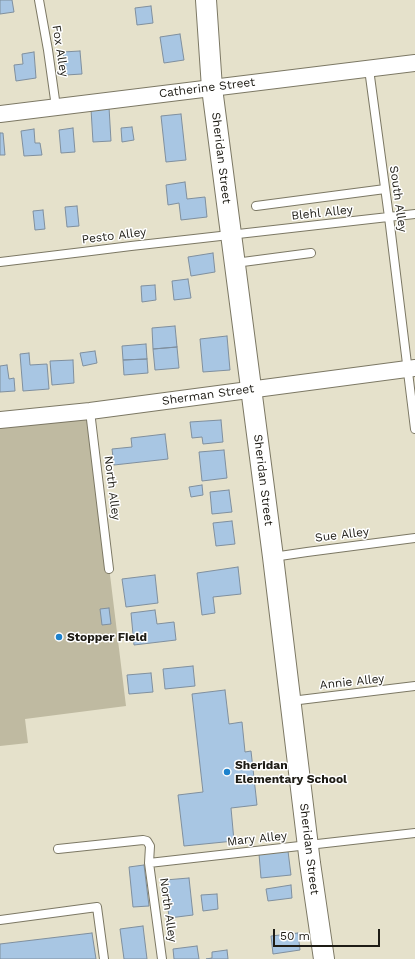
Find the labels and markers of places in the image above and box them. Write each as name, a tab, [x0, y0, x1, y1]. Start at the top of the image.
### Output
place label: Stopper Field	[67, 630, 147, 644]
marker: Stopper Field	[54, 632, 64, 642]
place label: Sheridan Elementary School	[235, 758, 347, 786]
marker: Sheridan Elementary School	[222, 767, 232, 777]

